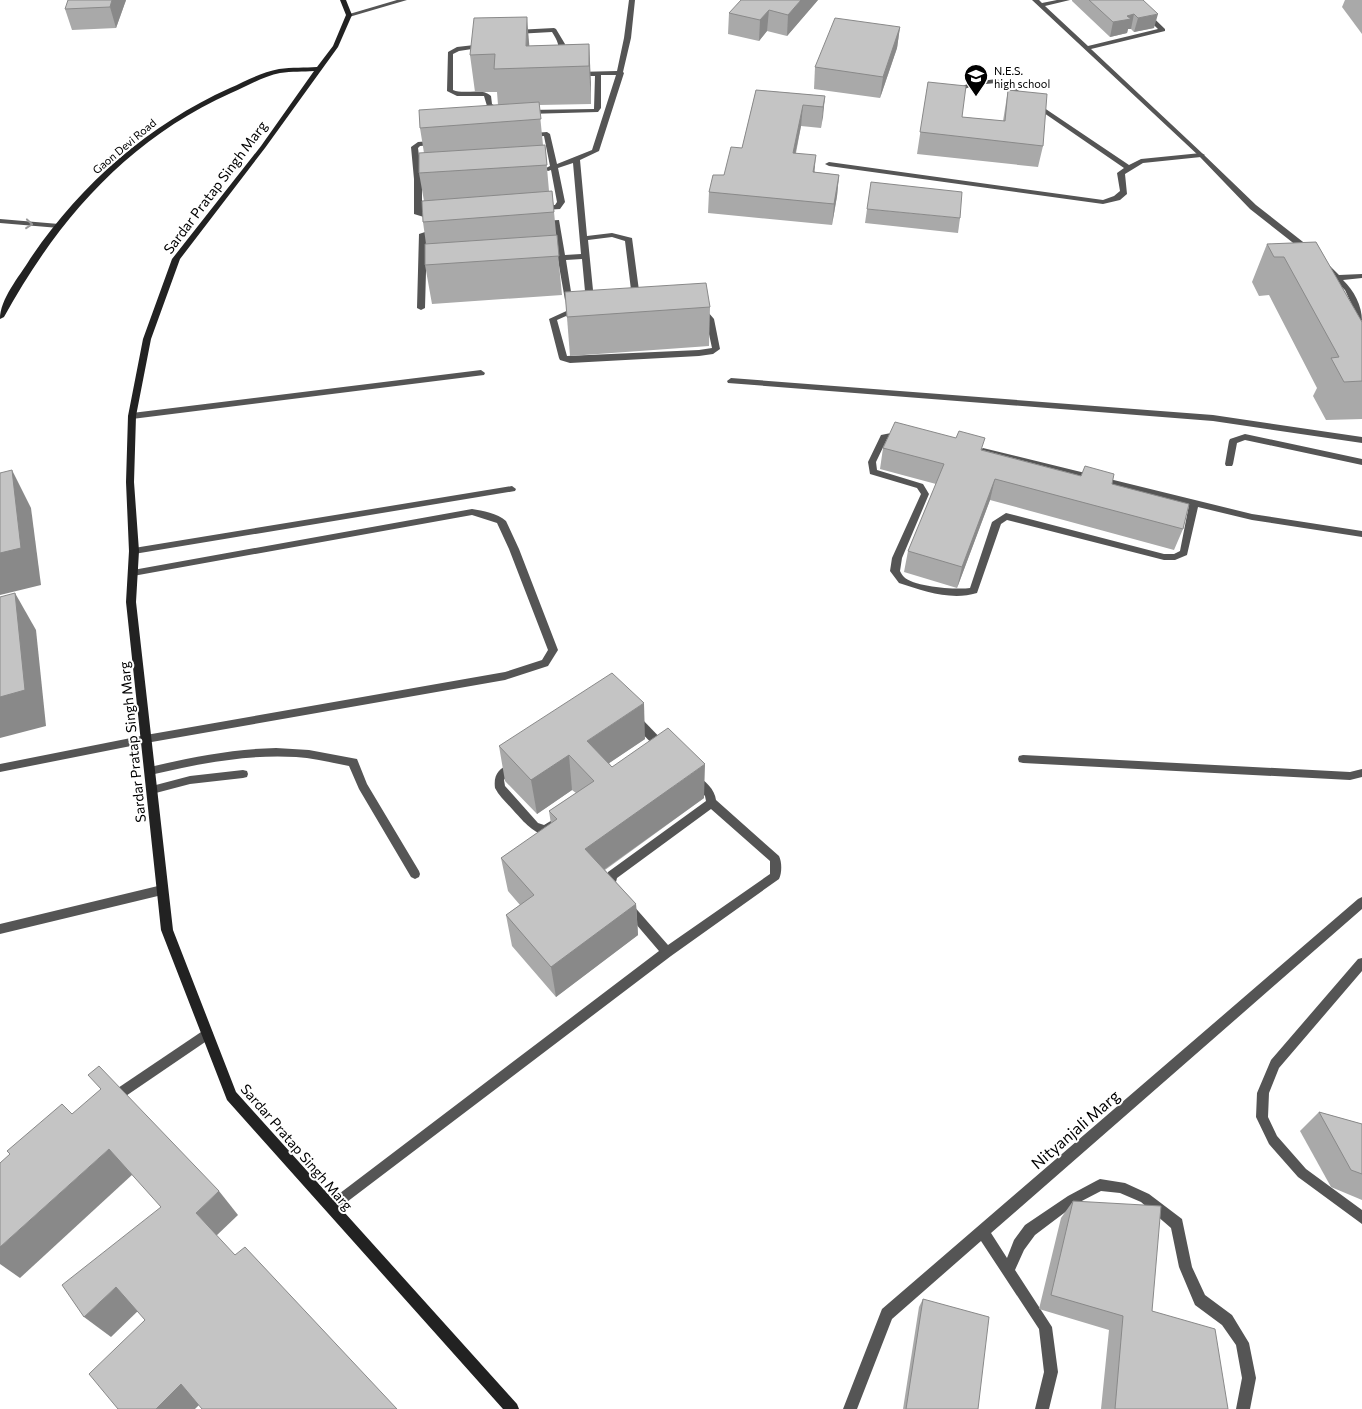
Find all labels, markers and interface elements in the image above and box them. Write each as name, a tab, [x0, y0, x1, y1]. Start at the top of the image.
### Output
school or university icon: N.E.S. high school	[963, 63, 989, 97]
place label: N.E.S. high school	[994, 64, 1050, 90]
street label: Gaon Devi Road	[90, 116, 158, 176]
street label: Sardar Pratap Singh Marg	[159, 117, 271, 257]
one-way arrow	[26, 218, 34, 229]
street label: Sardar Pratap Singh Marg	[115, 660, 149, 823]
street label: Sardar Pratap Singh Marg	[237, 1080, 357, 1214]
street label: Nityanjali Marg	[1027, 1085, 1123, 1172]

